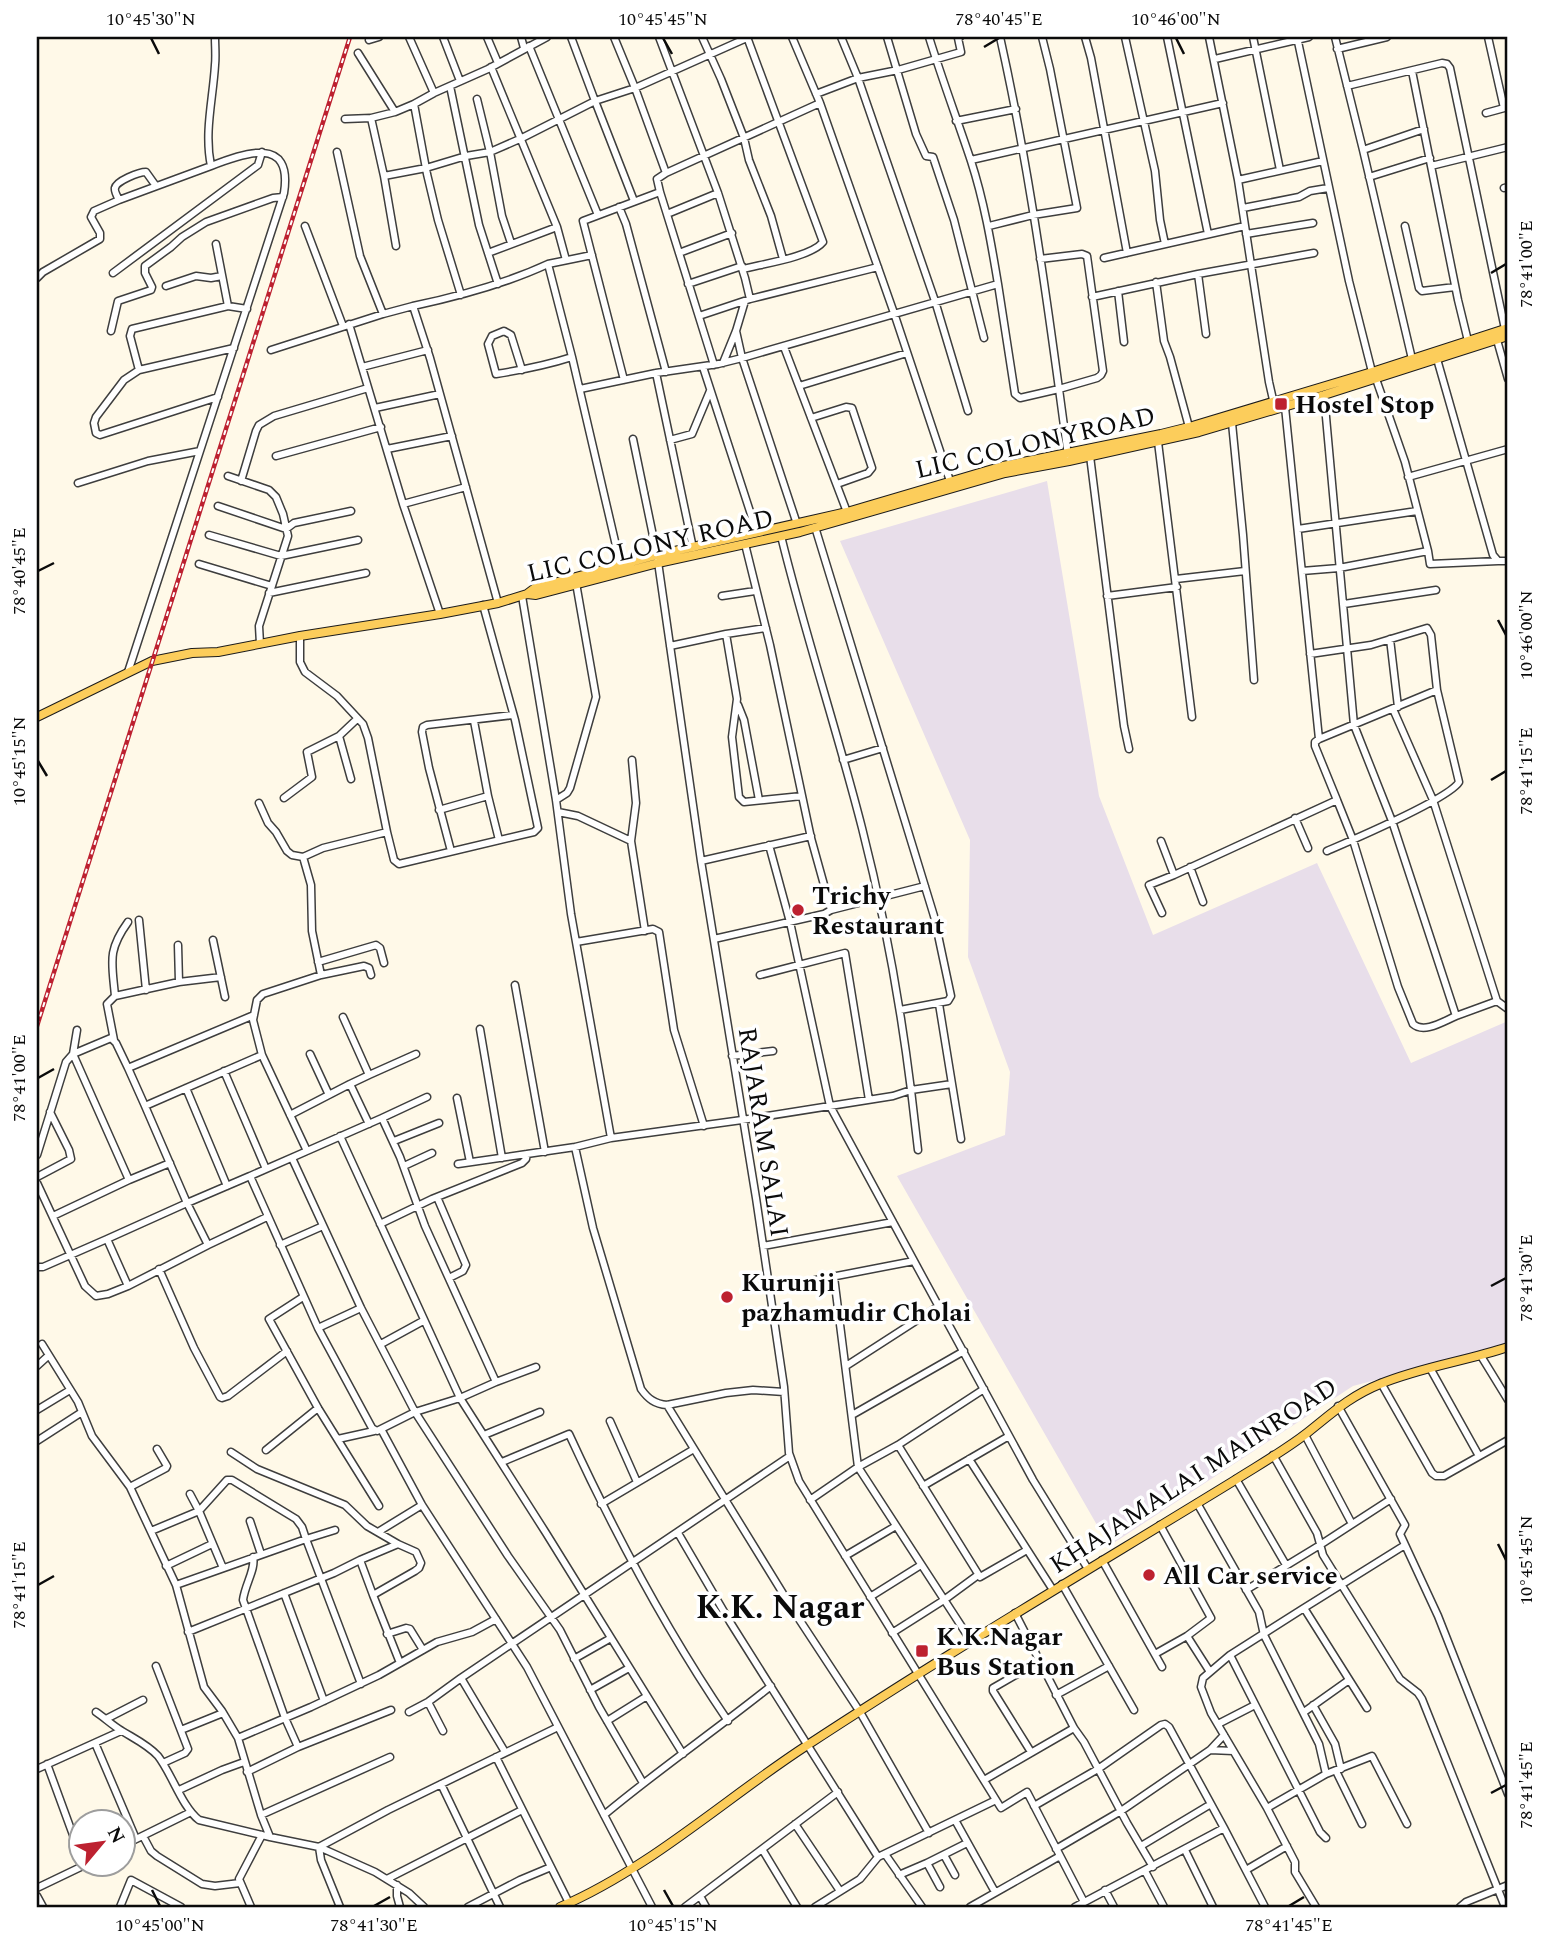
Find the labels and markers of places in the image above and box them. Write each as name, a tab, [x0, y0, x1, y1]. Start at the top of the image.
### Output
place label: Hostel Stop	[1295, 385, 1434, 425]
marker: Hostel Stop	[1273, 396, 1289, 412]
place label: Trichy Restaurant	[812, 876, 944, 946]
marker: Trichy Restaurant	[790, 902, 806, 918]
place label: Kurunji pazhamudir Cholai	[741, 1263, 971, 1333]
marker: Kurunji pazhamudir Cholai	[719, 1289, 735, 1305]
place label: All Car service	[1163, 1556, 1338, 1596]
marker: All Car service	[1141, 1567, 1157, 1583]
place label: K.K.Nagar Bus Station	[936, 1617, 1075, 1687]
marker: K.K.Nagar Bus Station	[914, 1643, 930, 1659]

